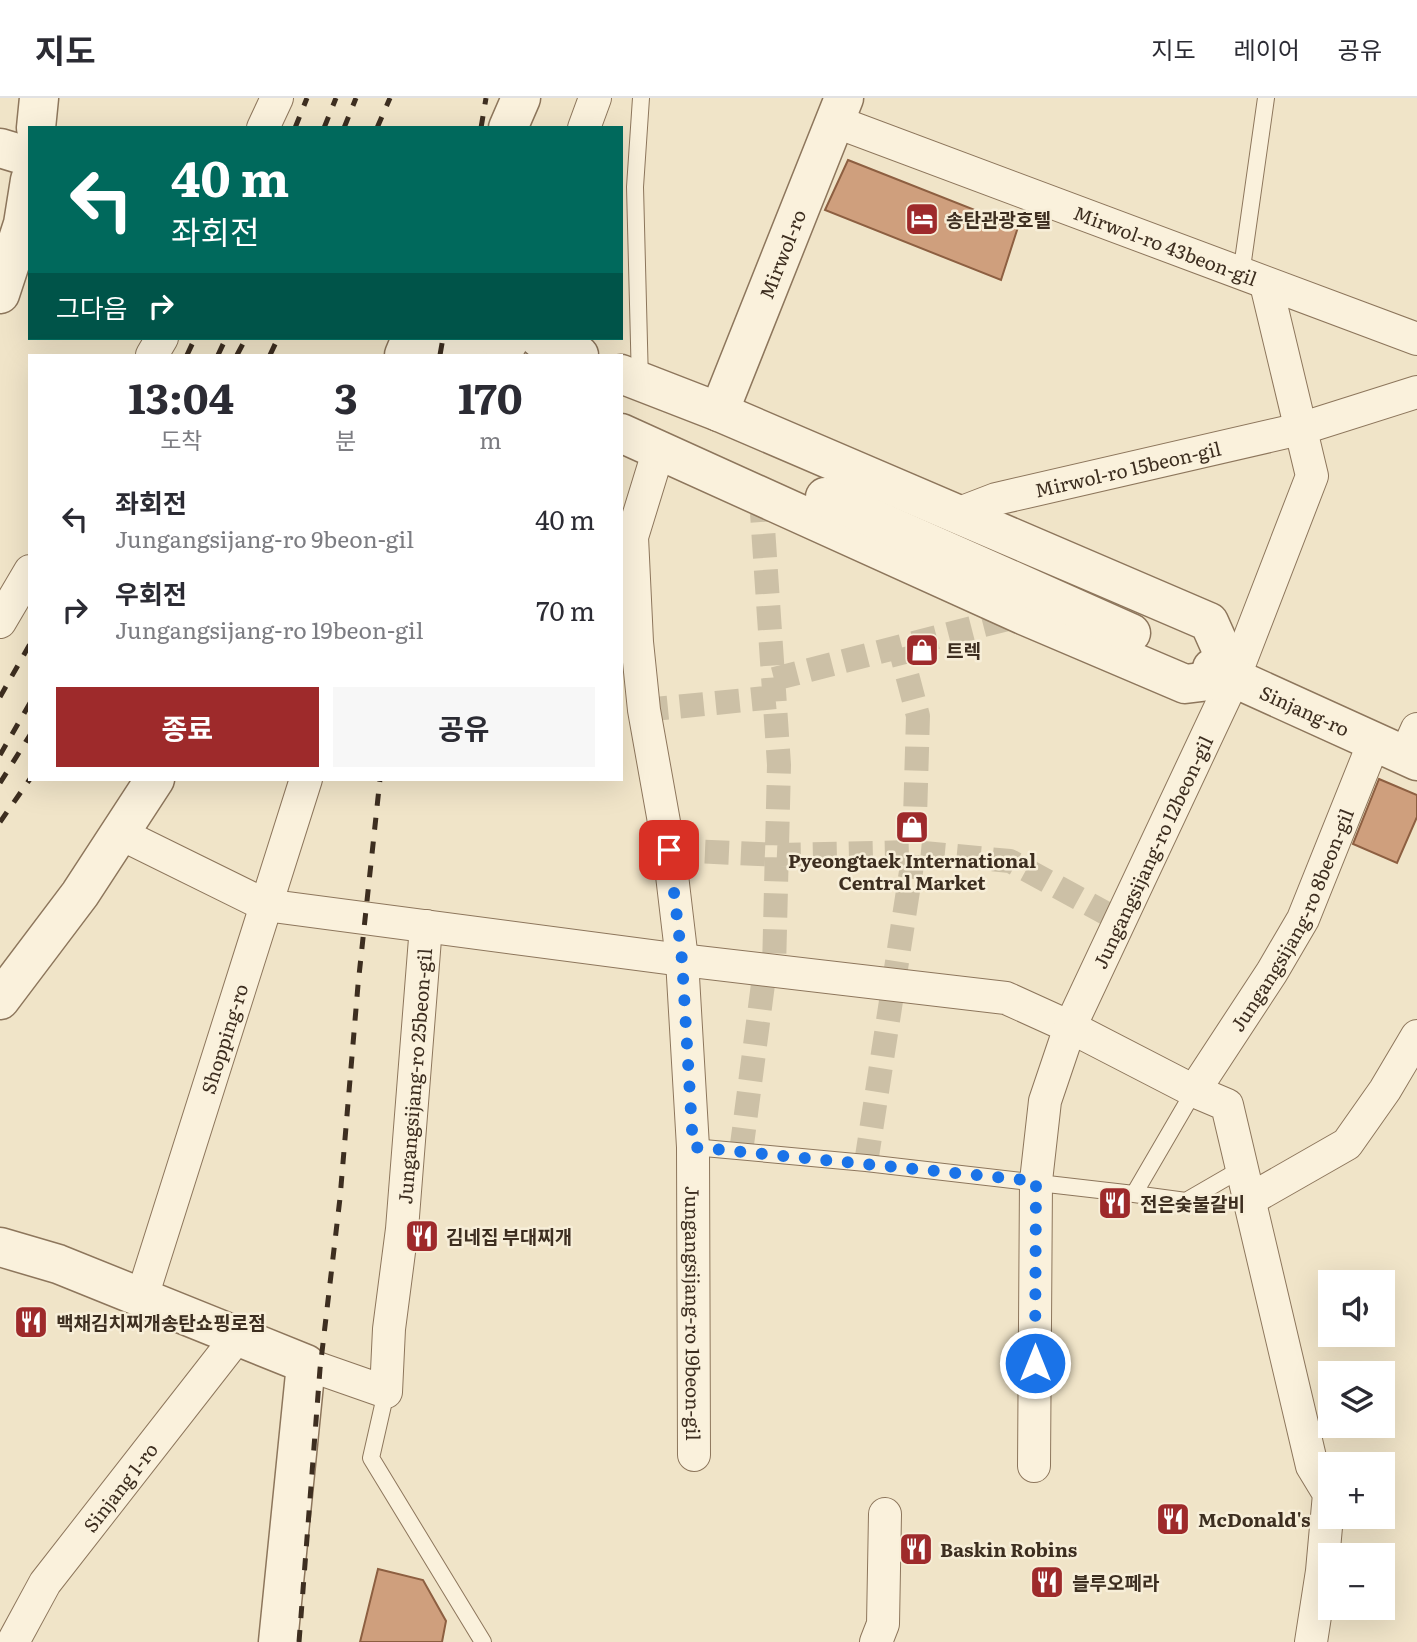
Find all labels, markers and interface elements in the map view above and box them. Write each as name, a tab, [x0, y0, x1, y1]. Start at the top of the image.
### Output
text: 지도	[35, 24, 96, 73]
text: 지도	[1151, 31, 1196, 66]
text: 레이어	[1234, 31, 1300, 66]
text: 공유	[1338, 31, 1382, 66]
text: 40 m	[171, 139, 289, 212]
icon: left	[56, 154, 147, 245]
street label: Mirwol-ro 43beon-gil	[1070, 198, 1261, 292]
hotel icon: 송탄관광호텔	[903, 200, 941, 238]
street label: Mirwol-ro	[751, 205, 812, 303]
place label: 송탄관광호텔	[946, 205, 1051, 233]
text: 좌회전	[171, 206, 259, 254]
text: 그다음	[56, 287, 128, 326]
icon: right	[142, 287, 180, 325]
text: 13:04	[128, 365, 234, 427]
text: 3	[334, 365, 358, 427]
text: 170	[458, 365, 523, 427]
text: 도착	[160, 422, 202, 456]
text: 분	[335, 422, 357, 456]
text: m	[479, 422, 502, 456]
street label: Mirwol-ro 15beon-gil	[1032, 434, 1224, 504]
text: 좌회전	[115, 482, 187, 521]
text: 40 m	[535, 499, 595, 538]
icon: left	[56, 500, 94, 538]
text: Jungangsijang-ro 9beon-gil	[115, 521, 414, 555]
text: 우회전	[115, 573, 187, 612]
text: 70 m	[536, 590, 595, 629]
icon: right	[56, 591, 94, 629]
text: Jungangsijang-ro 19beon-gil	[115, 612, 423, 646]
shop icon: 트렉	[903, 631, 941, 669]
place label: 트렉	[946, 636, 981, 664]
street label: Sinjang-ro	[1256, 678, 1354, 743]
button: 종료	[56, 687, 319, 767]
button: 공유	[333, 687, 595, 767]
street label: Jungangsijang-ro 12beon-gil	[1085, 731, 1219, 973]
street label: Jungangsijang-ro 8beon-gil	[1223, 804, 1360, 1037]
shop icon: Pyeongtaek International Central Market	[893, 808, 931, 846]
pin	[639, 820, 699, 880]
icon: arrive	[650, 831, 688, 869]
place label: Pyeongtaek International Central Market	[788, 846, 1036, 896]
street label: Jungangsijang-ro 25beon-gil	[390, 947, 438, 1205]
street label: Shopping-ro	[193, 980, 254, 1097]
restaurant icon: 전은숮불갈비	[1096, 1184, 1134, 1222]
street label: Jungangsijang-ro 19beon-gil	[679, 1186, 708, 1441]
place label: 전은숮불갈비	[1140, 1189, 1245, 1217]
restaurant icon: 김네집 부대찌개	[403, 1217, 441, 1255]
place label: 김네집 부대찌개	[446, 1222, 572, 1250]
map controls	[1318, 1270, 1395, 1620]
button: sound	[1318, 1270, 1395, 1347]
restaurant icon: 백채김치찌개송탄쇼핑로점	[12, 1303, 50, 1341]
place label: 백채김치찌개송탄쇼핑로점	[56, 1308, 266, 1336]
position arrow	[998, 1326, 1072, 1400]
button: layers	[1318, 1361, 1395, 1438]
street label: Sinjang 1-ro	[76, 1436, 164, 1538]
button: +	[1318, 1452, 1395, 1529]
restaurant icon: McDonald's	[1154, 1500, 1192, 1538]
place label: McDonald's	[1198, 1505, 1310, 1533]
restaurant icon: Baskin Robins	[897, 1530, 935, 1568]
place label: Baskin Robins	[940, 1535, 1077, 1563]
button: −	[1318, 1543, 1395, 1620]
restaurant icon: 블루오페라	[1028, 1563, 1066, 1601]
place label: 블루오페라	[1072, 1568, 1160, 1596]

